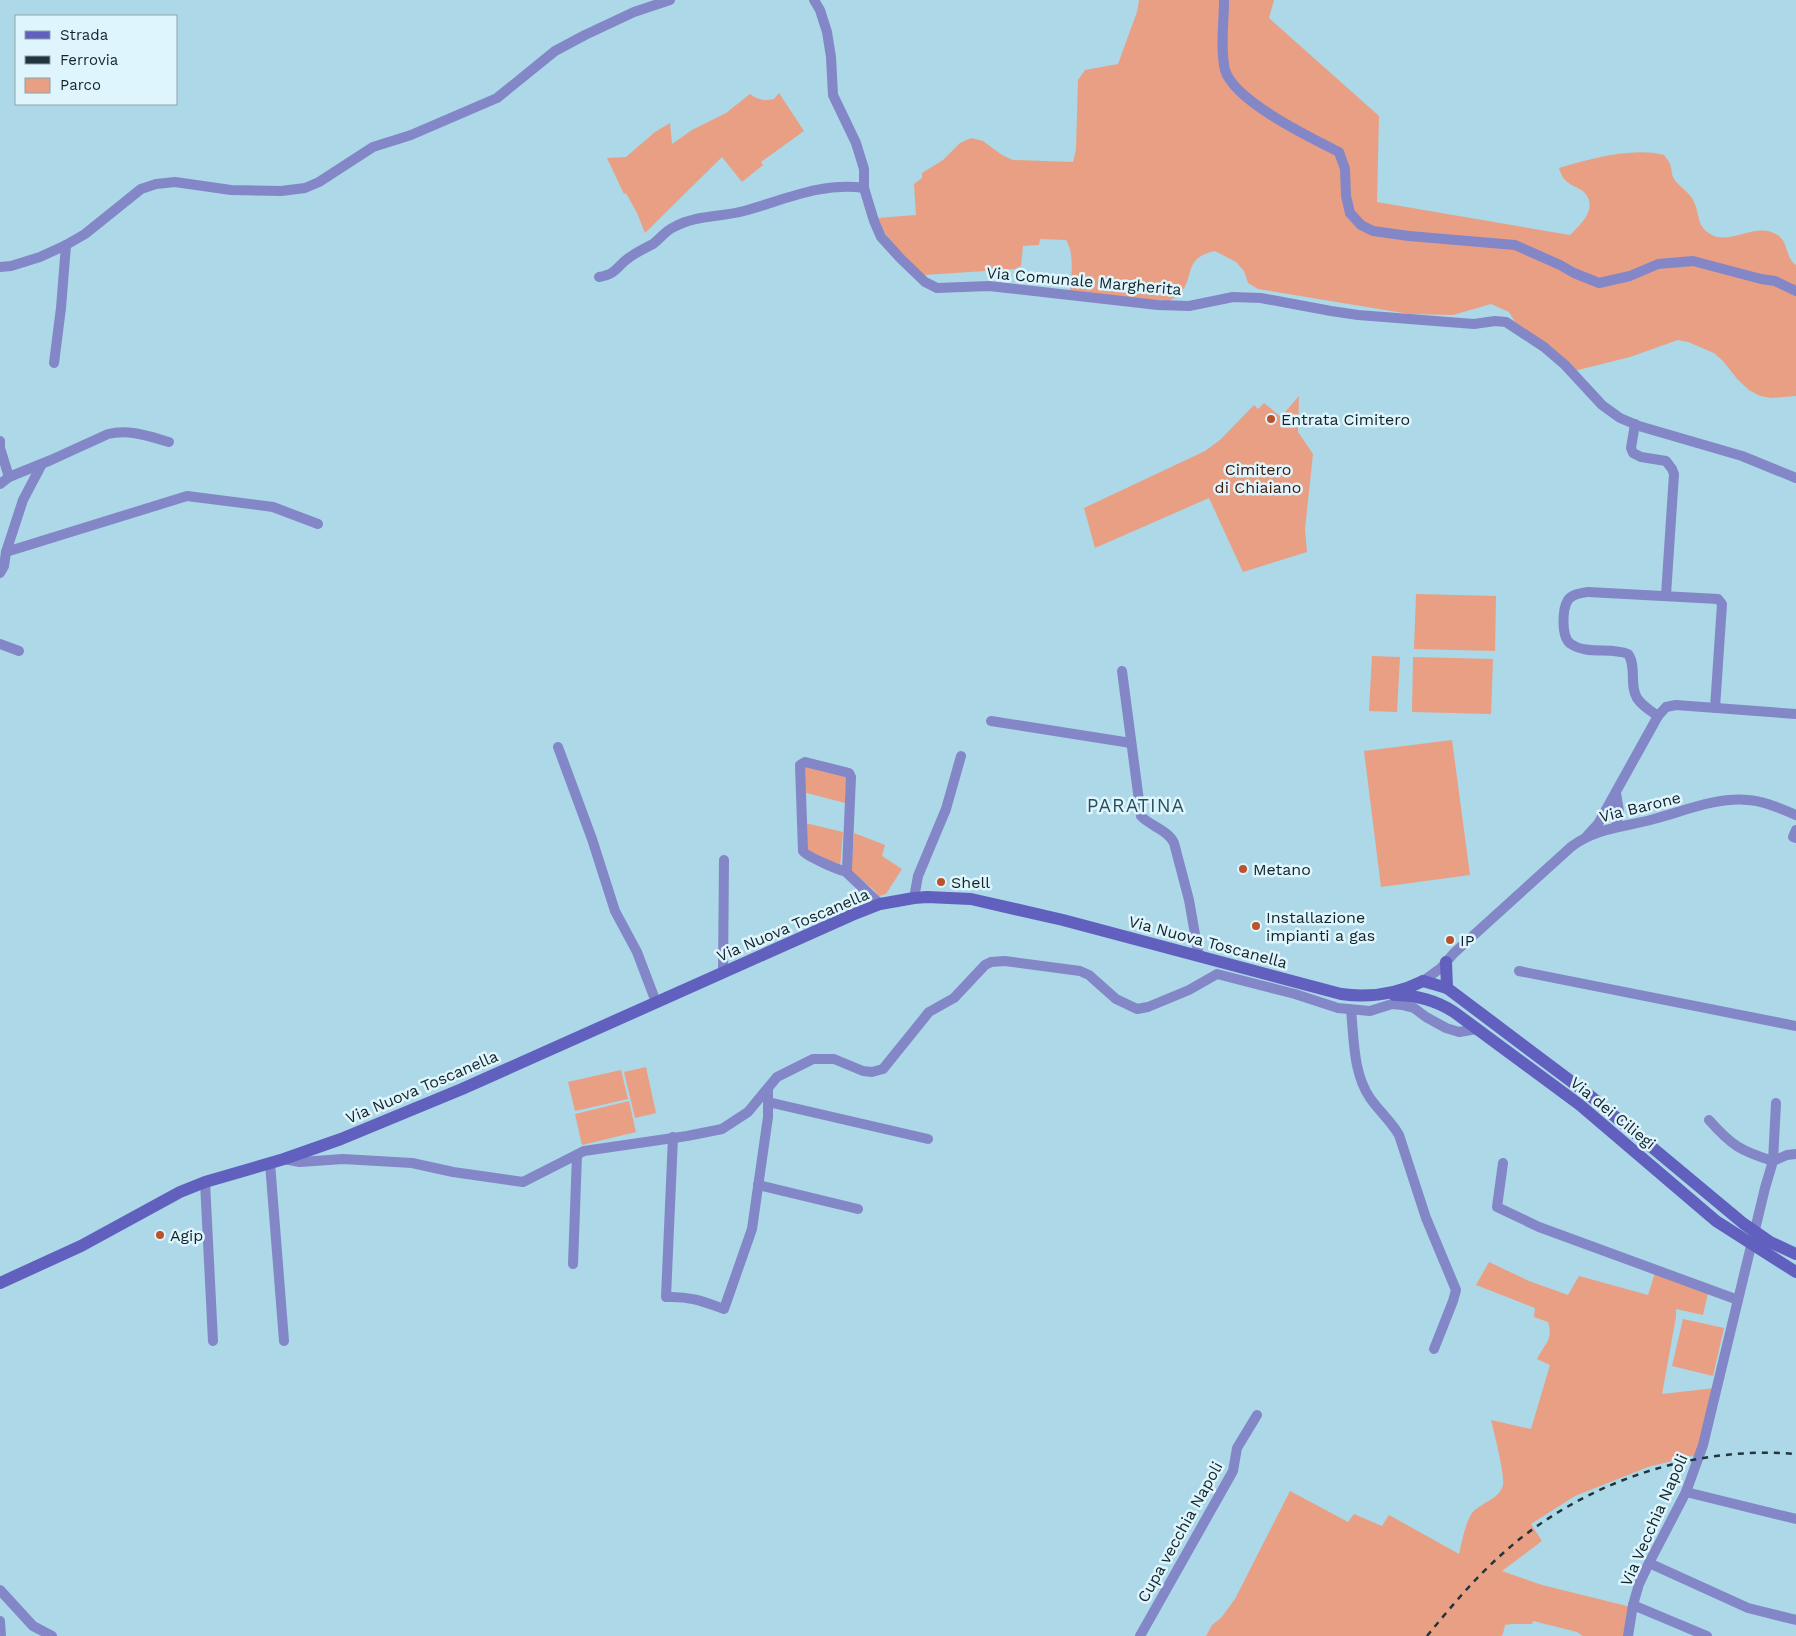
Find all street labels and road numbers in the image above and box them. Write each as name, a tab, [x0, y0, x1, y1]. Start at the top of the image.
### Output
street label: Via Comunale Margherita	[986, 263, 1182, 299]
street label: Via Barone	[1597, 788, 1683, 826]
street label: Via Nuova Toscanella	[714, 884, 872, 966]
street label: Via Nuova Toscanella	[1127, 912, 1289, 972]
street label: Via Nuova Toscanella	[343, 1046, 501, 1128]
street label: Via dei Ciliegi	[1567, 1073, 1659, 1153]
street label: Via Vecchia Napoli	[1616, 1451, 1692, 1589]
street label: Cupa vecchia Napoli	[1133, 1458, 1227, 1606]

